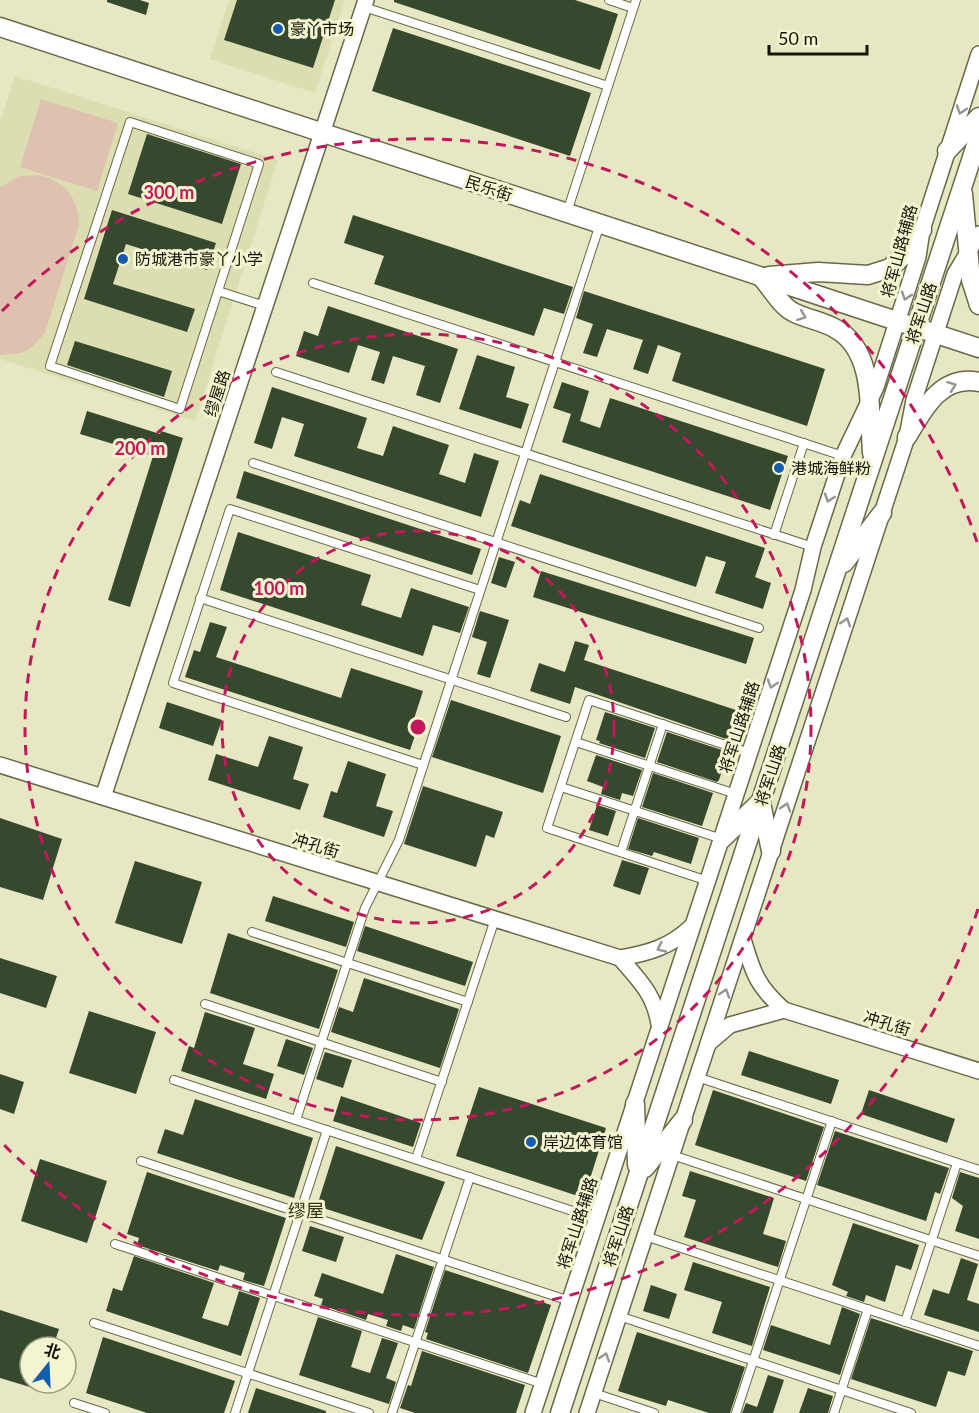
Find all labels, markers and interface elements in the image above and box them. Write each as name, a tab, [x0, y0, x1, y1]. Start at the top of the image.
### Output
scale bar	[769, 18, 866, 56]
place label: 豪丫市场	[290, 19, 354, 38]
marker: 豪丫市场	[271, 22, 285, 36]
text: 50 m	[778, 27, 818, 49]
one-way arrow	[956, 104, 968, 115]
street label: 民乐街	[463, 171, 515, 204]
text: 300 m	[144, 181, 194, 203]
street label: 将军山路辅路	[877, 202, 920, 300]
place label: 防城港市豪丫小学	[135, 249, 263, 268]
marker: 防城港市豪丫小学	[116, 252, 130, 266]
street label: 将军山路	[902, 279, 939, 346]
one-way arrow	[900, 290, 913, 301]
one-way arrow	[797, 308, 807, 321]
street label: 缪屋路	[200, 367, 233, 419]
one-way arrow	[946, 381, 957, 393]
text: 200 m	[115, 437, 165, 459]
place label: 港城海鲜粉	[791, 458, 871, 477]
marker: 港城海鲜粉	[772, 461, 786, 475]
one-way arrow	[824, 492, 836, 503]
text: 100 m	[254, 577, 304, 599]
one-way arrow	[839, 617, 852, 628]
street label: 将军山路辅路	[715, 678, 762, 775]
one-way arrow	[767, 678, 780, 689]
centre of rings	[408, 717, 428, 737]
street label: 将军山路	[751, 741, 788, 808]
one-way arrow	[778, 802, 791, 813]
street label: 冲孔街	[290, 828, 342, 861]
one-way arrow	[656, 941, 667, 953]
one-way arrow	[718, 988, 730, 998]
street label: 冲孔街	[861, 1006, 913, 1039]
place label: 岸边体育馆	[543, 1132, 623, 1151]
marker: 岸边体育馆	[524, 1135, 538, 1149]
street label: 将军山路辅路	[553, 1174, 600, 1271]
district label: 缪屋	[288, 1199, 324, 1221]
street label: 将军山路	[599, 1202, 636, 1269]
north arrow	[18, 1335, 78, 1395]
text: 北	[42, 1339, 63, 1362]
one-way arrow	[598, 1352, 611, 1363]

